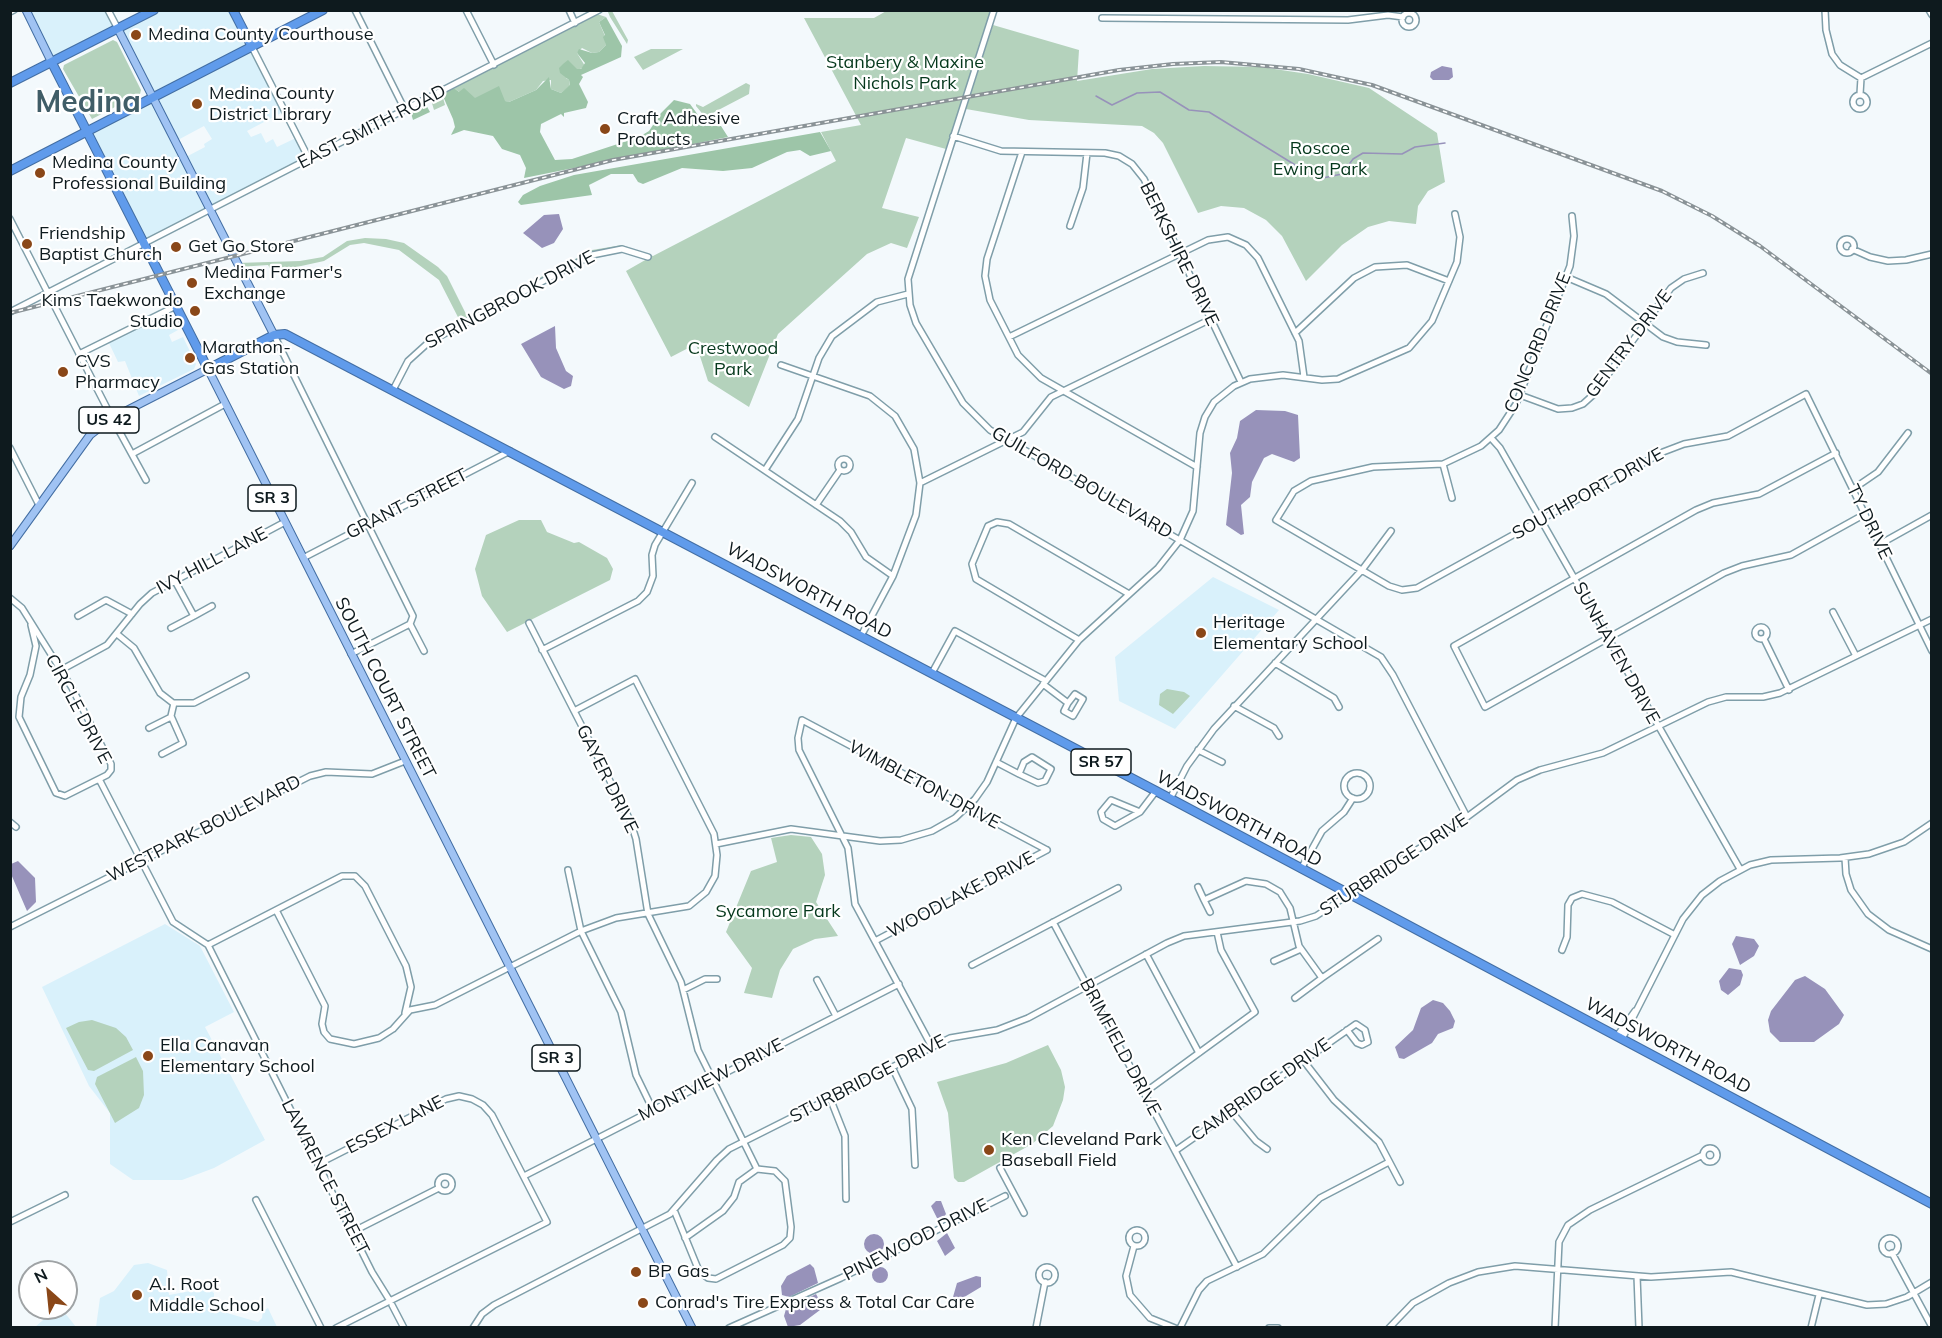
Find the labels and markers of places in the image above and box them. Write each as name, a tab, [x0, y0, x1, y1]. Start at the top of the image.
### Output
place label: Medina County Courthouse	[148, 24, 374, 46]
marker: Medina County Courthouse	[129, 28, 143, 42]
place label: Medina County District Library	[209, 83, 334, 125]
marker: Medina County District Library	[190, 97, 204, 111]
place label: Craft Adhesive Products	[617, 108, 740, 150]
marker: Craft Adhesive Products	[598, 122, 612, 136]
place label: Medina County Professional Building	[52, 152, 226, 195]
marker: Medina County Professional Building	[33, 166, 47, 180]
place label: Friendship Baptist Church	[39, 223, 162, 266]
place label: Get Go Store	[188, 236, 294, 258]
marker: Friendship Baptist Church	[20, 237, 34, 251]
marker: Get Go Store	[169, 240, 183, 254]
place label: Medina Farmer's Exchange	[204, 262, 342, 304]
marker: Medina Farmer's Exchange	[185, 276, 199, 290]
place label: Kims Taekwondo Studio	[41, 290, 183, 332]
marker: Kims Taekwondo Studio	[188, 304, 202, 318]
place label: Marathon- Gas Station	[202, 337, 299, 380]
place label: CVS Pharmacy	[75, 351, 160, 394]
marker: Marathon- Gas Station	[183, 351, 197, 365]
marker: CVS Pharmacy	[56, 365, 70, 379]
place label: Heritage Elementary School	[1213, 612, 1368, 654]
marker: Heritage Elementary School	[1194, 626, 1208, 640]
place label: Ella Canavan Elementary School	[160, 1035, 315, 1078]
marker: Ella Canavan Elementary School	[141, 1049, 155, 1063]
place label: Ken Cleveland Park Baseball Field	[1001, 1129, 1162, 1172]
marker: Ken Cleveland Park Baseball Field	[982, 1143, 996, 1157]
place label: BP Gas	[648, 1261, 710, 1283]
marker: BP Gas	[629, 1265, 643, 1279]
place label: A.I. Root Middle School	[149, 1274, 265, 1316]
marker: A.I. Root Middle School	[130, 1288, 144, 1302]
place label: Conrad's Tire Express & Total Car Care	[655, 1292, 975, 1314]
marker: Conrad's Tire Express & Total Car Care	[636, 1296, 650, 1310]

